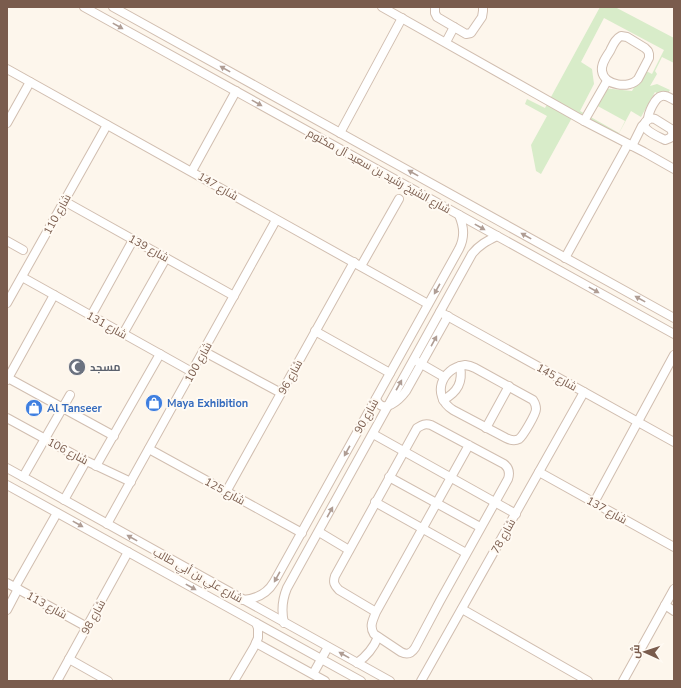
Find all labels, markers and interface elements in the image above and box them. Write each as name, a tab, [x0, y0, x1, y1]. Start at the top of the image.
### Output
one-way arrow	[113, 23, 124, 29]
one-way arrow	[220, 66, 231, 73]
one-way arrow	[251, 99, 262, 106]
street label: شارع الشيخ رشيد بن سعيد آل مكتوم	[304, 126, 453, 217]
street label: شارع 147	[195, 169, 241, 204]
one-way arrow	[407, 169, 419, 176]
street label: شارع 110	[40, 191, 75, 237]
one-way arrow	[475, 223, 486, 230]
street label: شارع 139	[126, 231, 172, 266]
one-way arrow	[520, 233, 532, 239]
one-way arrow	[433, 283, 440, 294]
one-way arrow	[588, 286, 600, 293]
one-way arrow	[634, 296, 646, 303]
street label: شارع 131	[84, 308, 130, 343]
one-way arrow	[430, 335, 437, 347]
street label: شارع 100	[181, 339, 216, 385]
mosque icon: مسجد	[67, 357, 87, 377]
street label: شارع 96	[275, 357, 306, 397]
place label: مسجد	[90, 360, 121, 375]
street label: شارع 145	[534, 360, 580, 395]
one-way arrow	[396, 380, 403, 391]
shop icon: Maya Exhibition	[144, 393, 164, 413]
place label: Maya Exhibition	[167, 396, 248, 411]
street label: شارع 90	[351, 396, 382, 436]
shop icon: Al Tanseer	[24, 398, 44, 418]
place label: Al Tanseer	[47, 401, 102, 416]
street label: شارع 106	[45, 435, 91, 468]
one-way arrow	[343, 445, 350, 457]
street label: شارع 125	[202, 474, 248, 509]
street label: شارع 137	[584, 493, 630, 528]
one-way arrow	[326, 506, 333, 517]
street label: شارع 78	[488, 516, 519, 556]
one-way arrow	[72, 521, 84, 527]
one-way arrow	[126, 535, 138, 541]
street label: شارع علي بن أبي طالب	[150, 545, 245, 607]
one-way arrow	[274, 571, 280, 583]
one-way arrow	[186, 584, 197, 590]
street label: شارع 113	[24, 588, 70, 623]
street label: شارع 98	[78, 597, 109, 637]
north arrow	[625, 632, 665, 672]
text: ش	[628, 644, 643, 659]
one-way arrow	[338, 652, 349, 659]

